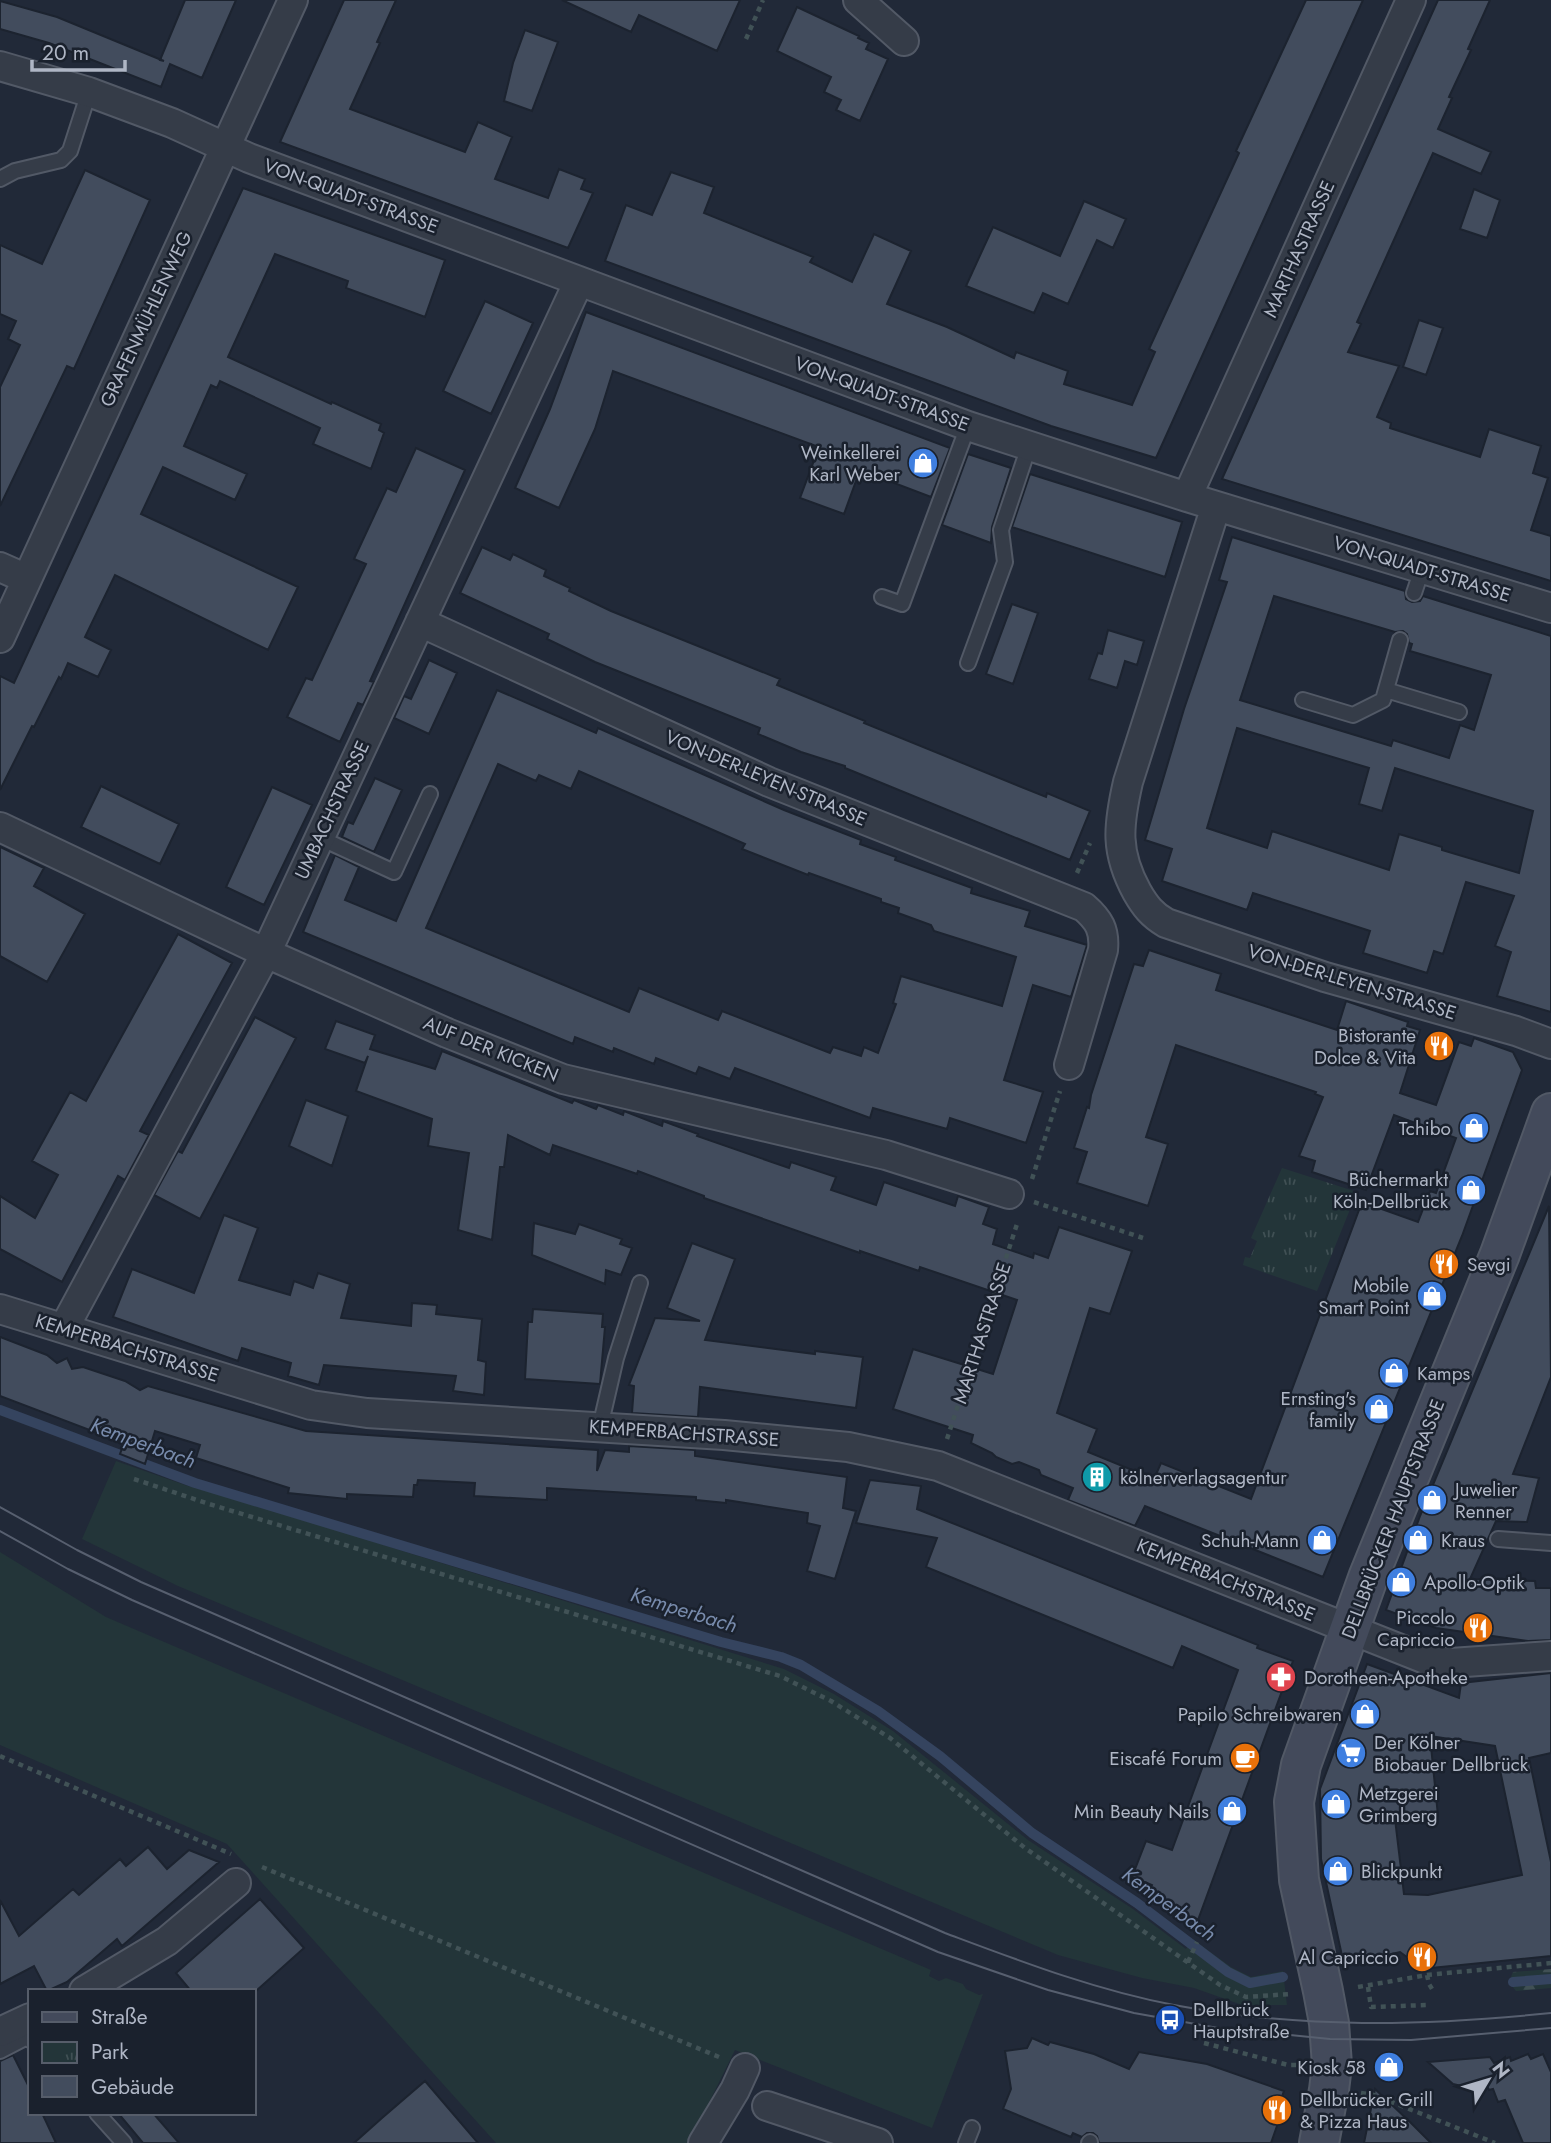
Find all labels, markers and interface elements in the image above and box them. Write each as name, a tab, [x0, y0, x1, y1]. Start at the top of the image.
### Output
scale bar	[32, 28, 124, 72]
text: 20 m	[42, 38, 89, 68]
street label: VON-QUADT-STRASSE	[260, 152, 442, 240]
street label: MARTHASTRASSE	[1257, 176, 1341, 322]
street label: GRAFENMÜHLENWEG	[93, 227, 199, 411]
street label: VON-QUADT-STRASSE	[791, 350, 973, 438]
place label: Weinkellerei Karl Weber	[801, 439, 900, 488]
shop icon: Weinkellerei Karl Weber	[906, 446, 940, 480]
street label: VON-QUADT-STRASSE	[1330, 529, 1514, 609]
street label: VON-DER-LEYEN-STRASSE	[661, 723, 871, 833]
street label: UMBACHSTRASSE	[288, 736, 376, 884]
street label: VON-DER-LEYEN-STRASSE	[1245, 937, 1459, 1027]
street label: AUF DER KICKEN	[419, 1010, 563, 1088]
place label: Bistorante Dolce & Vita	[1314, 1022, 1416, 1071]
restaurant icon: Bistorante Dolce & Vita	[1422, 1029, 1456, 1063]
shop icon: Tchibo	[1457, 1111, 1491, 1145]
place label: Tchibo	[1399, 1115, 1451, 1142]
place label: Büchermarkt Köln-Dellbrück	[1333, 1166, 1449, 1215]
shop icon: Büchermarkt Köln-Dellbrück	[1454, 1173, 1488, 1207]
restaurant icon: Sevgi	[1427, 1247, 1461, 1281]
place label: Sevgi	[1467, 1251, 1511, 1278]
street label: MARTHASTRASSE	[946, 1259, 1018, 1407]
place label: Mobile Smart Point	[1318, 1272, 1409, 1321]
shop icon: Mobile Smart Point	[1415, 1279, 1449, 1313]
street label: KEMPERBACHSTRASSE	[32, 1307, 222, 1389]
shop icon: Kamps	[1377, 1356, 1411, 1390]
place label: Kamps	[1417, 1360, 1471, 1387]
place label: Ernsting's family	[1280, 1385, 1357, 1434]
shop icon: Ernsting's family	[1362, 1392, 1396, 1426]
street label: DELLBRÜCKER HAUPTSTRASSE	[1335, 1395, 1451, 1643]
water label: Kemperbach	[86, 1410, 200, 1476]
street label: KEMPERBACHSTRASSE	[588, 1413, 780, 1453]
building icon: kölnerverlagsagentur	[1080, 1460, 1114, 1494]
place label: kölnerverlagsagentur	[1120, 1464, 1287, 1491]
place label: Juwelier Renner	[1452, 1476, 1518, 1525]
shop icon: Juwelier Renner	[1415, 1483, 1449, 1517]
shop icon: Schuh-Mann	[1305, 1523, 1339, 1557]
shop icon: Kraus	[1401, 1523, 1435, 1557]
place label: Schuh-Mann	[1201, 1527, 1299, 1554]
place label: Kraus	[1441, 1527, 1485, 1554]
street label: KEMPERBACHSTRASSE	[1133, 1532, 1319, 1628]
shop icon: Apollo-Optik	[1384, 1565, 1418, 1599]
place label: Apollo-Optik	[1424, 1569, 1525, 1596]
water label: Kemperbach	[627, 1580, 741, 1640]
place label: Piccolo Capriccio	[1377, 1604, 1455, 1653]
restaurant icon: Piccolo Capriccio	[1461, 1611, 1495, 1645]
pharmacy icon: Dorotheen-Apotheke	[1264, 1660, 1298, 1694]
place label: Dorotheen-Apotheke	[1304, 1664, 1468, 1691]
shop icon: Papilo Schreibwaren	[1348, 1697, 1382, 1731]
place label: Papilo Schreibwaren	[1178, 1701, 1342, 1728]
place label: Der Kölner Biobauer Dellbrück	[1374, 1729, 1529, 1778]
supermarket icon: Der Kölner Biobauer Dellbrück	[1334, 1736, 1368, 1770]
cafe icon: Eiscafé Forum	[1228, 1741, 1262, 1775]
place label: Eiscafé Forum	[1109, 1745, 1222, 1772]
place label: Metzgerei Grimberg	[1359, 1780, 1439, 1829]
shop icon: Metzgerei Grimberg	[1319, 1787, 1353, 1821]
shop icon: Min Beauty Nails	[1215, 1794, 1249, 1828]
place label: Min Beauty Nails	[1074, 1798, 1209, 1825]
shop icon: Blickpunkt	[1321, 1854, 1355, 1888]
place label: Blickpunkt	[1361, 1858, 1442, 1885]
water label: Kemperbach	[1116, 1860, 1222, 1948]
restaurant icon: Al Capriccio	[1405, 1940, 1439, 1974]
place label: Al Capriccio	[1298, 1944, 1399, 1971]
legend	[28, 1989, 256, 2115]
place label: Dellbrück Hauptstraße	[1193, 1996, 1290, 2045]
text: Straße	[91, 2002, 148, 2032]
bus stop icon: Dellbrück Hauptstraße	[1153, 2003, 1187, 2037]
text: Park	[91, 2037, 129, 2067]
north arrow	[1453, 2045, 1523, 2115]
shop icon: Kiosk 58	[1372, 2050, 1406, 2084]
place label: Kiosk 58	[1297, 2054, 1366, 2081]
text: N	[1486, 2056, 1516, 2084]
text: Gebäude	[91, 2072, 174, 2102]
place label: Dellbrücker Grill & Pizza Haus	[1300, 2086, 1433, 2135]
restaurant icon: Dellbrücker Grill & Pizza Haus	[1260, 2093, 1294, 2127]

